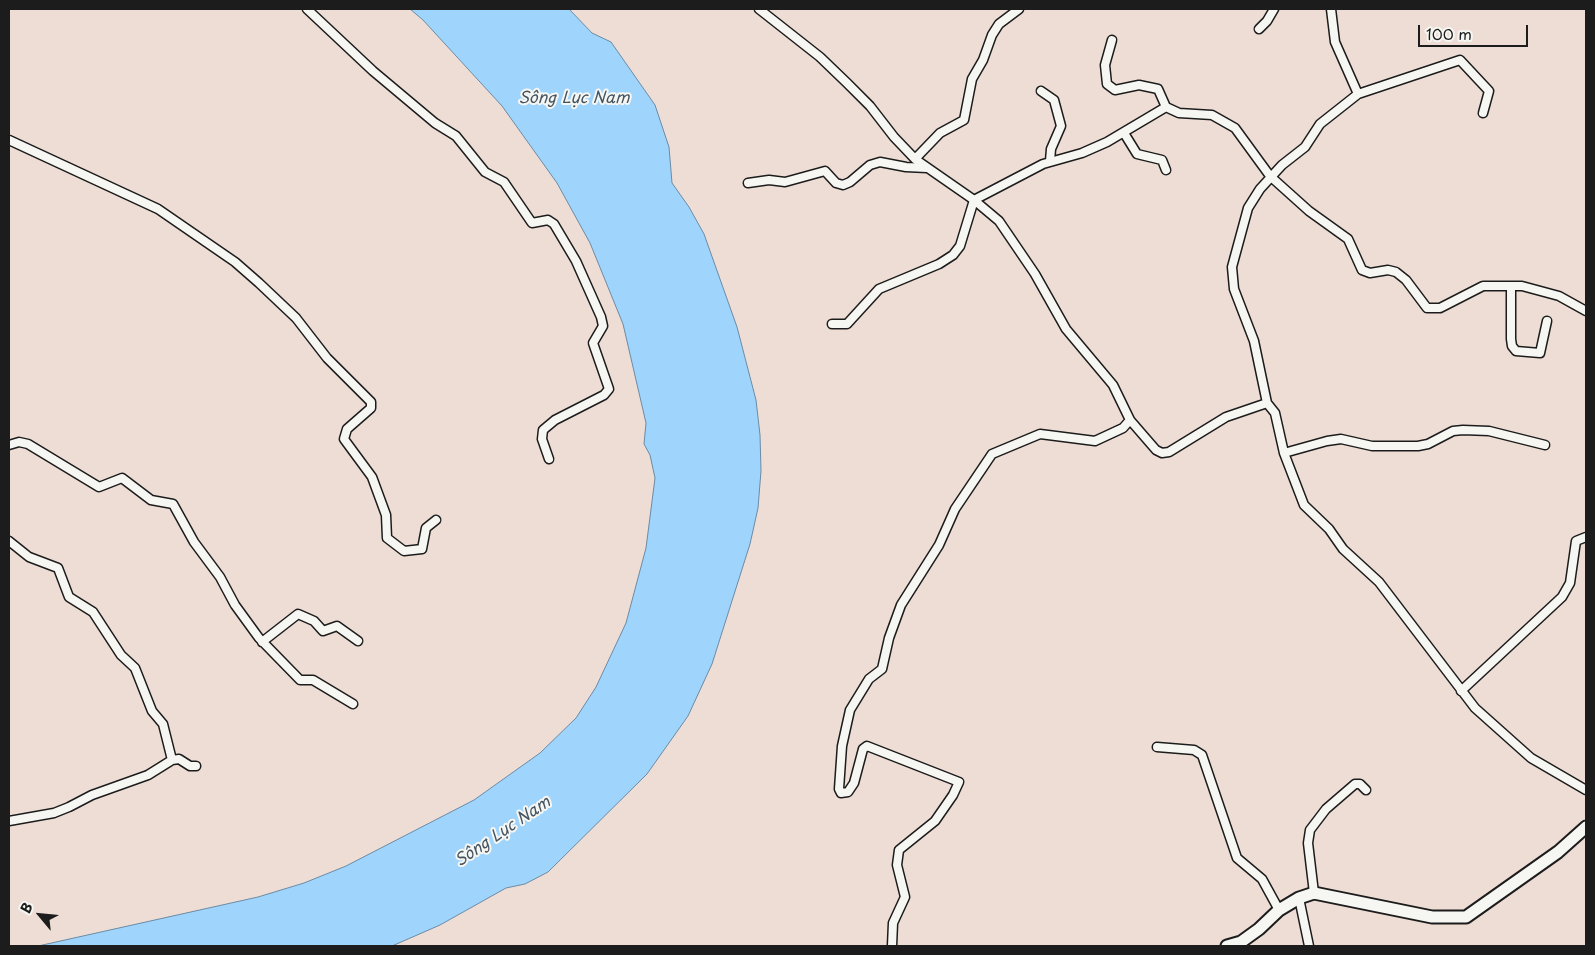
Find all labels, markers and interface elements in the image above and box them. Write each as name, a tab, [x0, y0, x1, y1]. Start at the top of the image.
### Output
scale bar	[1420, 15, 1530, 47]
text: 100 m	[1426, 22, 1472, 45]
water label: Sông Lục Nam	[518, 89, 630, 109]
water label: Sông Lục Nam	[452, 793, 554, 871]
north arrow	[15, 890, 65, 940]
text: B	[15, 899, 38, 917]

